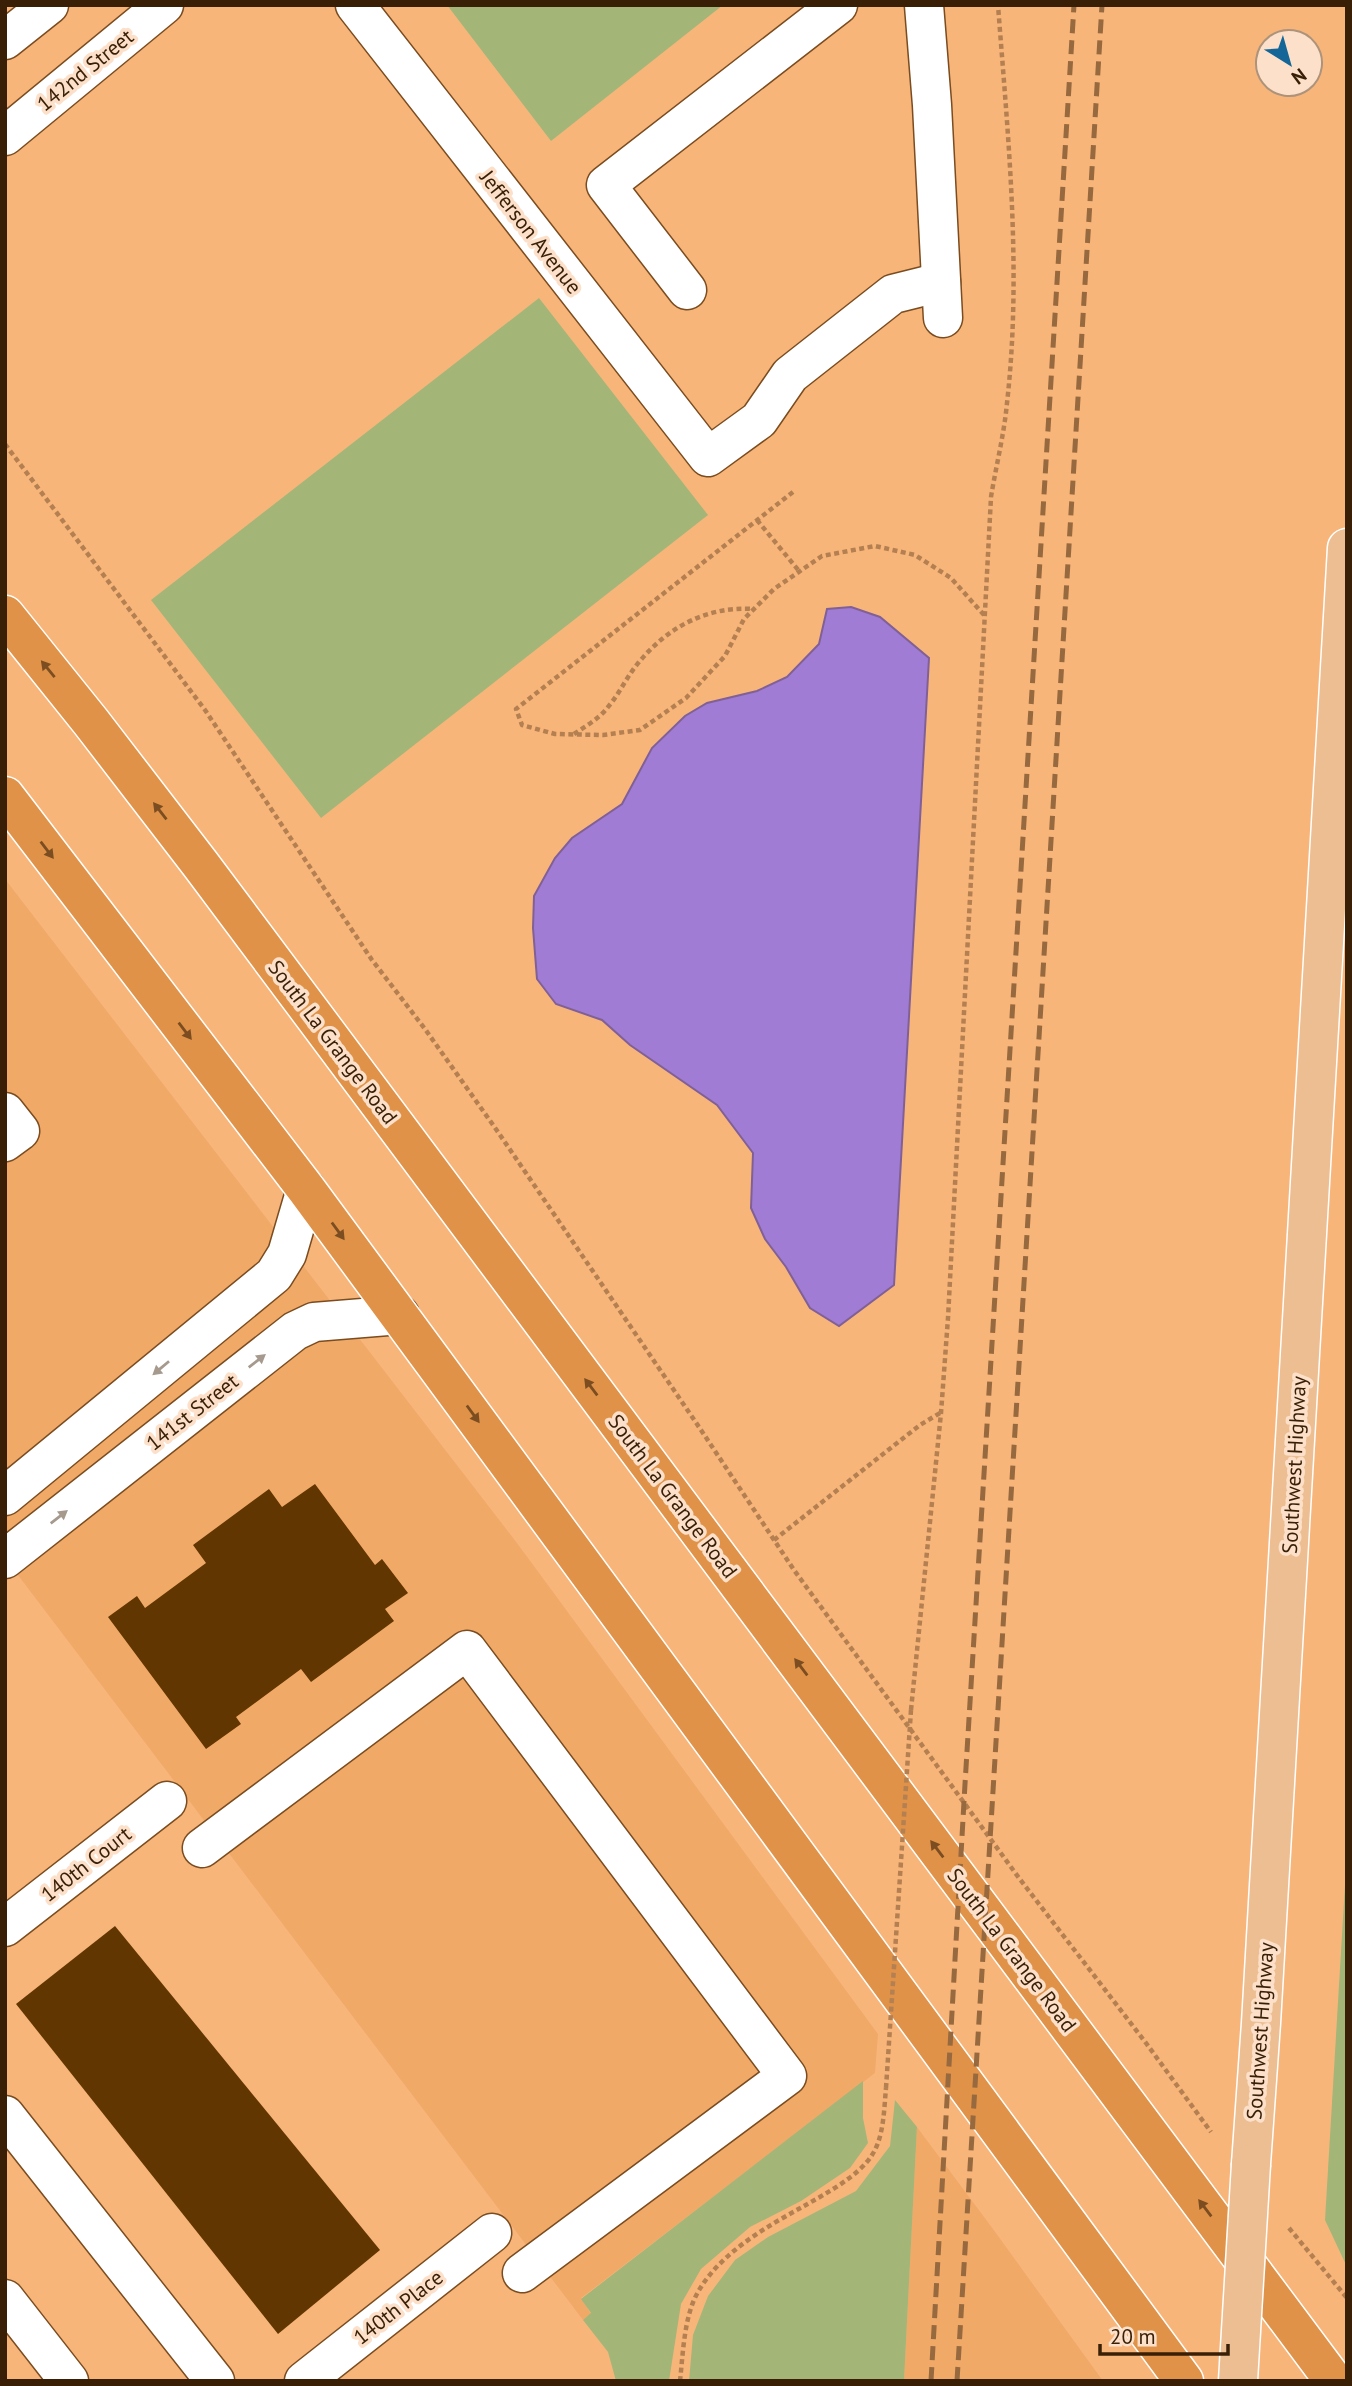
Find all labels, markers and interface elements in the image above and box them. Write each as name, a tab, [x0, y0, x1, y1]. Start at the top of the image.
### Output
street label: 142nd Street	[31, 23, 139, 117]
north arrow	[1254, 28, 1324, 98]
text: N	[1287, 63, 1311, 90]
street label: Jefferson Avenue	[474, 164, 588, 299]
one-way arrow	[41, 660, 56, 677]
one-way arrow	[153, 802, 167, 820]
one-way arrow	[39, 841, 53, 859]
street label: South La Grange Road	[263, 955, 403, 1129]
one-way arrow	[178, 1021, 193, 1039]
one-way arrow	[331, 1222, 345, 1240]
one-way arrow	[247, 1354, 265, 1369]
one-way arrow	[152, 1360, 169, 1375]
street label: 141st Street	[141, 1368, 243, 1456]
street label: Southwest Highway	[1276, 1375, 1312, 1555]
one-way arrow	[585, 1378, 599, 1396]
one-way arrow	[466, 1405, 480, 1423]
street label: South La Grange Road	[603, 1409, 743, 1583]
one-way arrow	[49, 1510, 67, 1525]
one-way arrow	[794, 1658, 808, 1676]
street label: 140th Court	[35, 1820, 137, 1908]
one-way arrow	[930, 1840, 944, 1859]
street label: South La Grange Road	[942, 1863, 1082, 2037]
street label: Southwest Highway	[1240, 1941, 1280, 2121]
one-way arrow	[1199, 2199, 1213, 2217]
street label: 140th Place	[348, 2264, 448, 2350]
scale bar	[1100, 2312, 1228, 2356]
text: 20 m	[1110, 2323, 1156, 2350]

